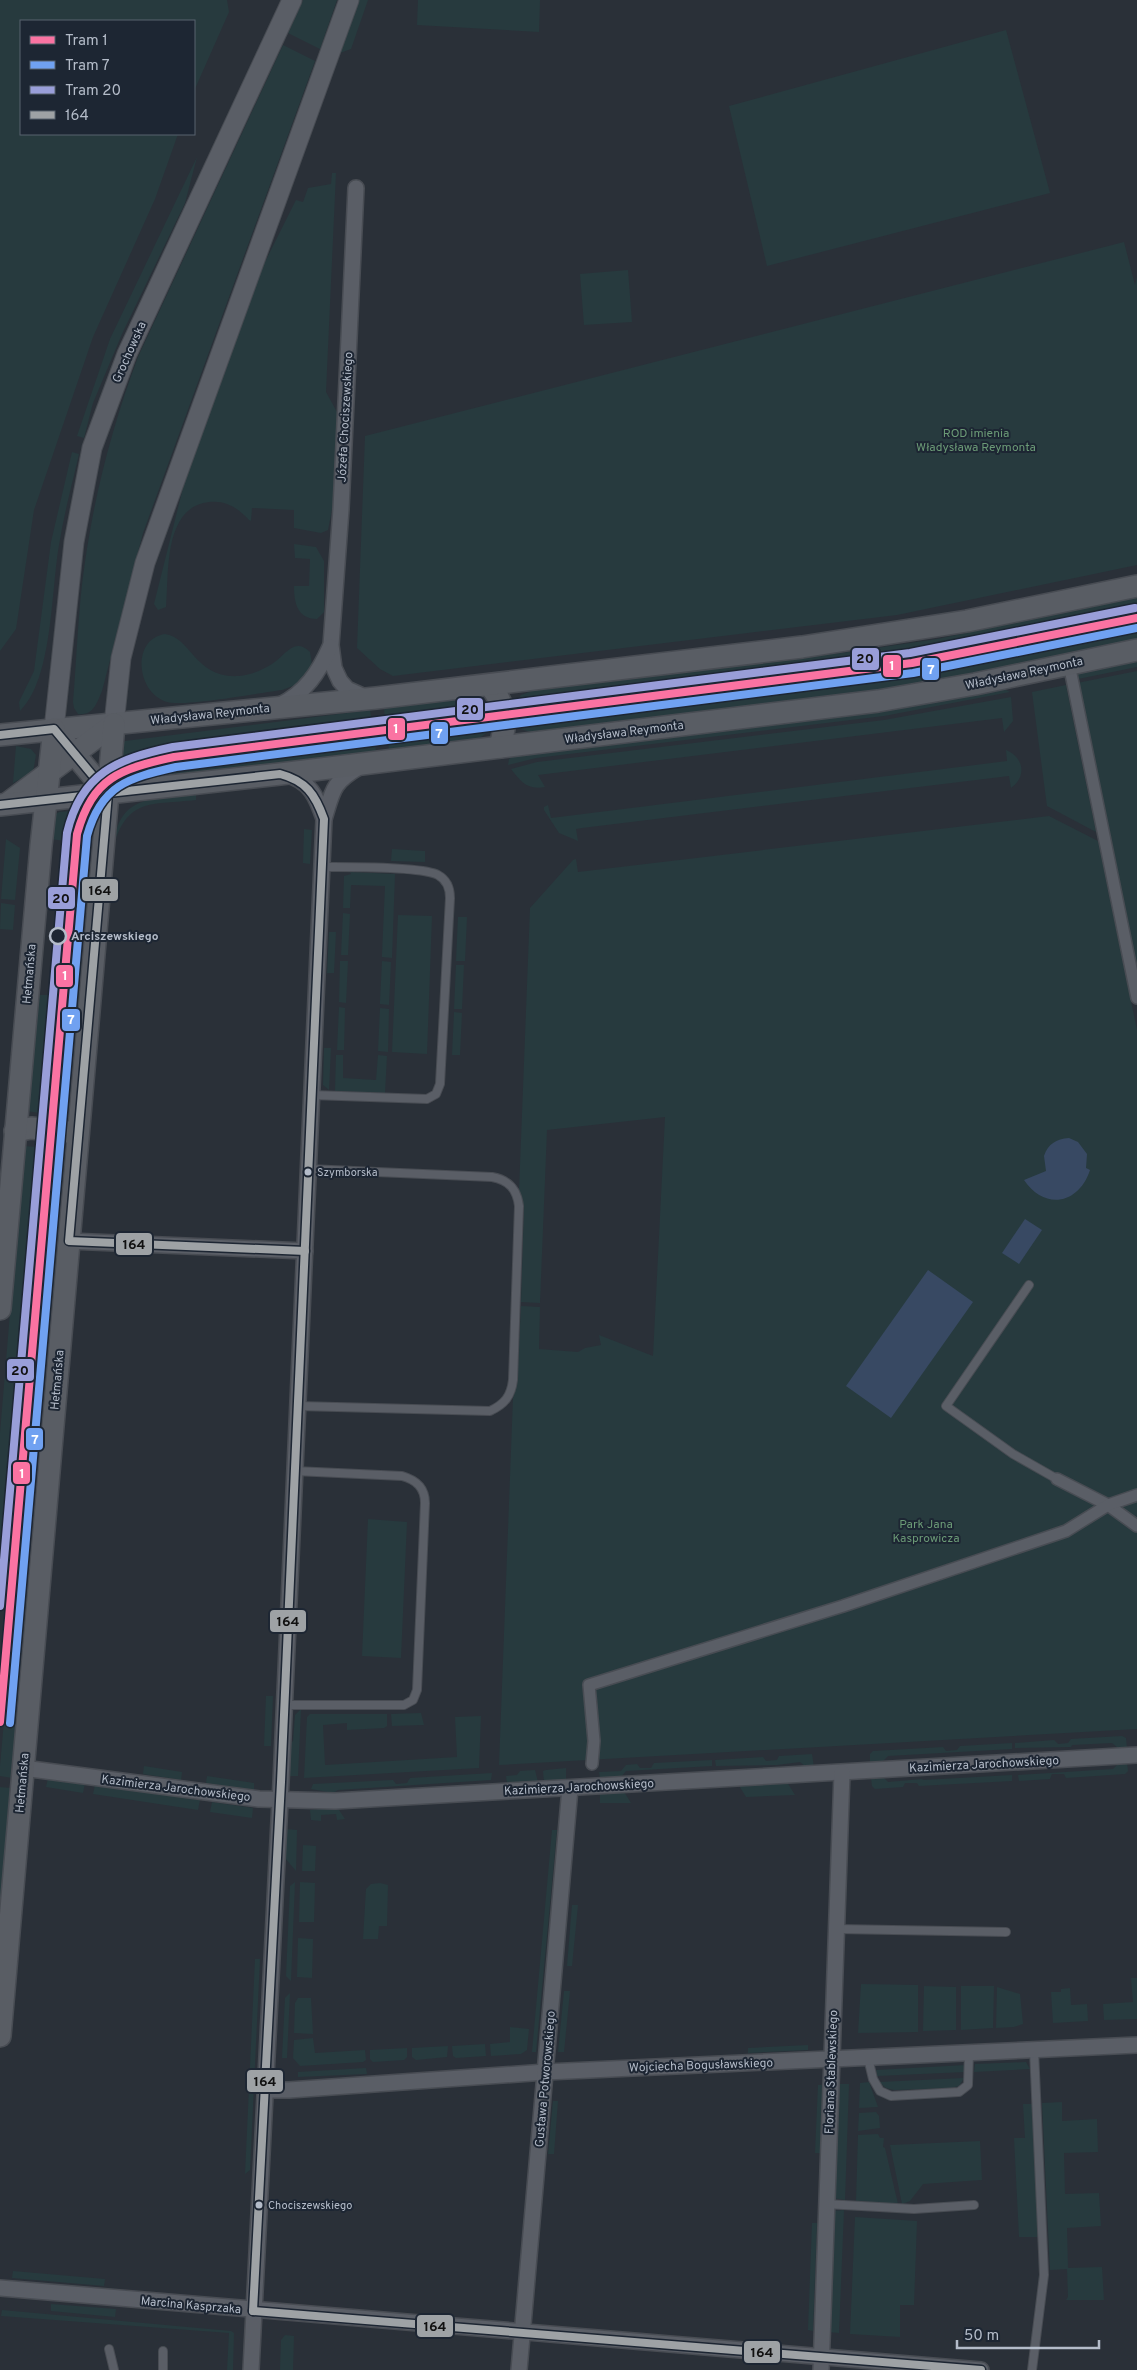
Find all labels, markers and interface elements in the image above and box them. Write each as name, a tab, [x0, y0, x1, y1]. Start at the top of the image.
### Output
legend	[20, 20, 195, 135]
text: Tram 1	[65, 32, 108, 51]
text: Tram 7	[65, 57, 110, 76]
text: Tram 20	[65, 82, 121, 101]
text: 164	[65, 107, 89, 126]
street label: Grochowska	[109, 319, 151, 386]
street label: Józefa Chociszewskiego	[335, 351, 357, 483]
park label: ROD imienia Władysława Reymonta	[916, 426, 1036, 456]
line badge: 20	[851, 647, 880, 671]
text: 20	[856, 651, 874, 668]
line badge: 1	[882, 654, 902, 678]
street label: Władysława Reymonta	[964, 654, 1084, 694]
line badge: 7	[921, 657, 940, 681]
text: 1	[889, 658, 895, 675]
text: 7	[927, 662, 935, 679]
line badge: 20	[456, 697, 484, 721]
street label: Władysława Reymonta	[150, 701, 271, 729]
text: 20	[461, 702, 479, 719]
line badge: 1	[387, 717, 406, 741]
street label: Władysława Reymonta	[564, 718, 685, 748]
text: 1	[393, 721, 399, 738]
line badge: 7	[430, 721, 449, 745]
text: 7	[435, 726, 443, 743]
line badge: 164	[81, 878, 119, 902]
text: 164	[88, 883, 112, 900]
line badge: 20	[47, 886, 76, 910]
text: 20	[52, 891, 70, 908]
marker: Arciszewskiego	[49, 927, 67, 945]
place label: Arciszewskiego	[71, 929, 159, 945]
street label: Hetmańska	[19, 943, 41, 1005]
line badge: 1	[55, 964, 74, 988]
text: 1	[62, 968, 68, 985]
line badge: 7	[61, 1008, 81, 1032]
text: 7	[67, 1012, 75, 1029]
place label: Szymborska	[317, 1166, 378, 1180]
marker: Szymborska	[303, 1167, 313, 1177]
line badge: 164	[115, 1232, 153, 1256]
text: 164	[122, 1237, 146, 1254]
street label: Hetmańska	[47, 1349, 69, 1411]
line badge: 20	[6, 1358, 35, 1382]
text: 20	[11, 1363, 29, 1380]
line badge: 7	[25, 1427, 44, 1451]
text: 7	[31, 1432, 39, 1449]
line badge: 1	[12, 1461, 31, 1485]
text: 1	[19, 1466, 25, 1483]
park label: Park Jana Kasprowicza	[892, 1517, 960, 1547]
line badge: 164	[269, 1609, 307, 1633]
text: 164	[276, 1614, 300, 1631]
street label: Hetmańska	[12, 1752, 34, 1814]
street label: Kazimierza Jarochowskiego	[909, 1753, 1060, 1777]
street label: Kazimierza Jarochowskiego	[100, 1772, 252, 1806]
street label: Kazimierza Jarochowskiego	[504, 1776, 655, 1800]
street label: Floriana Stablewskiego	[822, 2009, 842, 2134]
street label: Gustawa Potworowskiego	[532, 2010, 560, 2148]
street label: Wojciecha Bogusławskiego	[629, 2055, 774, 2077]
line badge: 164	[246, 2069, 284, 2093]
text: 164	[253, 2074, 277, 2091]
place label: Chociszewskiego	[268, 2199, 352, 2213]
marker: Chociszewskiego	[254, 2200, 264, 2210]
street label: Marcina Kasprzaka	[140, 2294, 242, 2318]
line badge: 164	[416, 2314, 454, 2338]
scale bar	[957, 2318, 1100, 2350]
text: 164	[423, 2319, 447, 2336]
text: 50 m	[964, 2327, 999, 2346]
line badge: 164	[743, 2340, 781, 2364]
text: 164	[750, 2345, 774, 2362]

